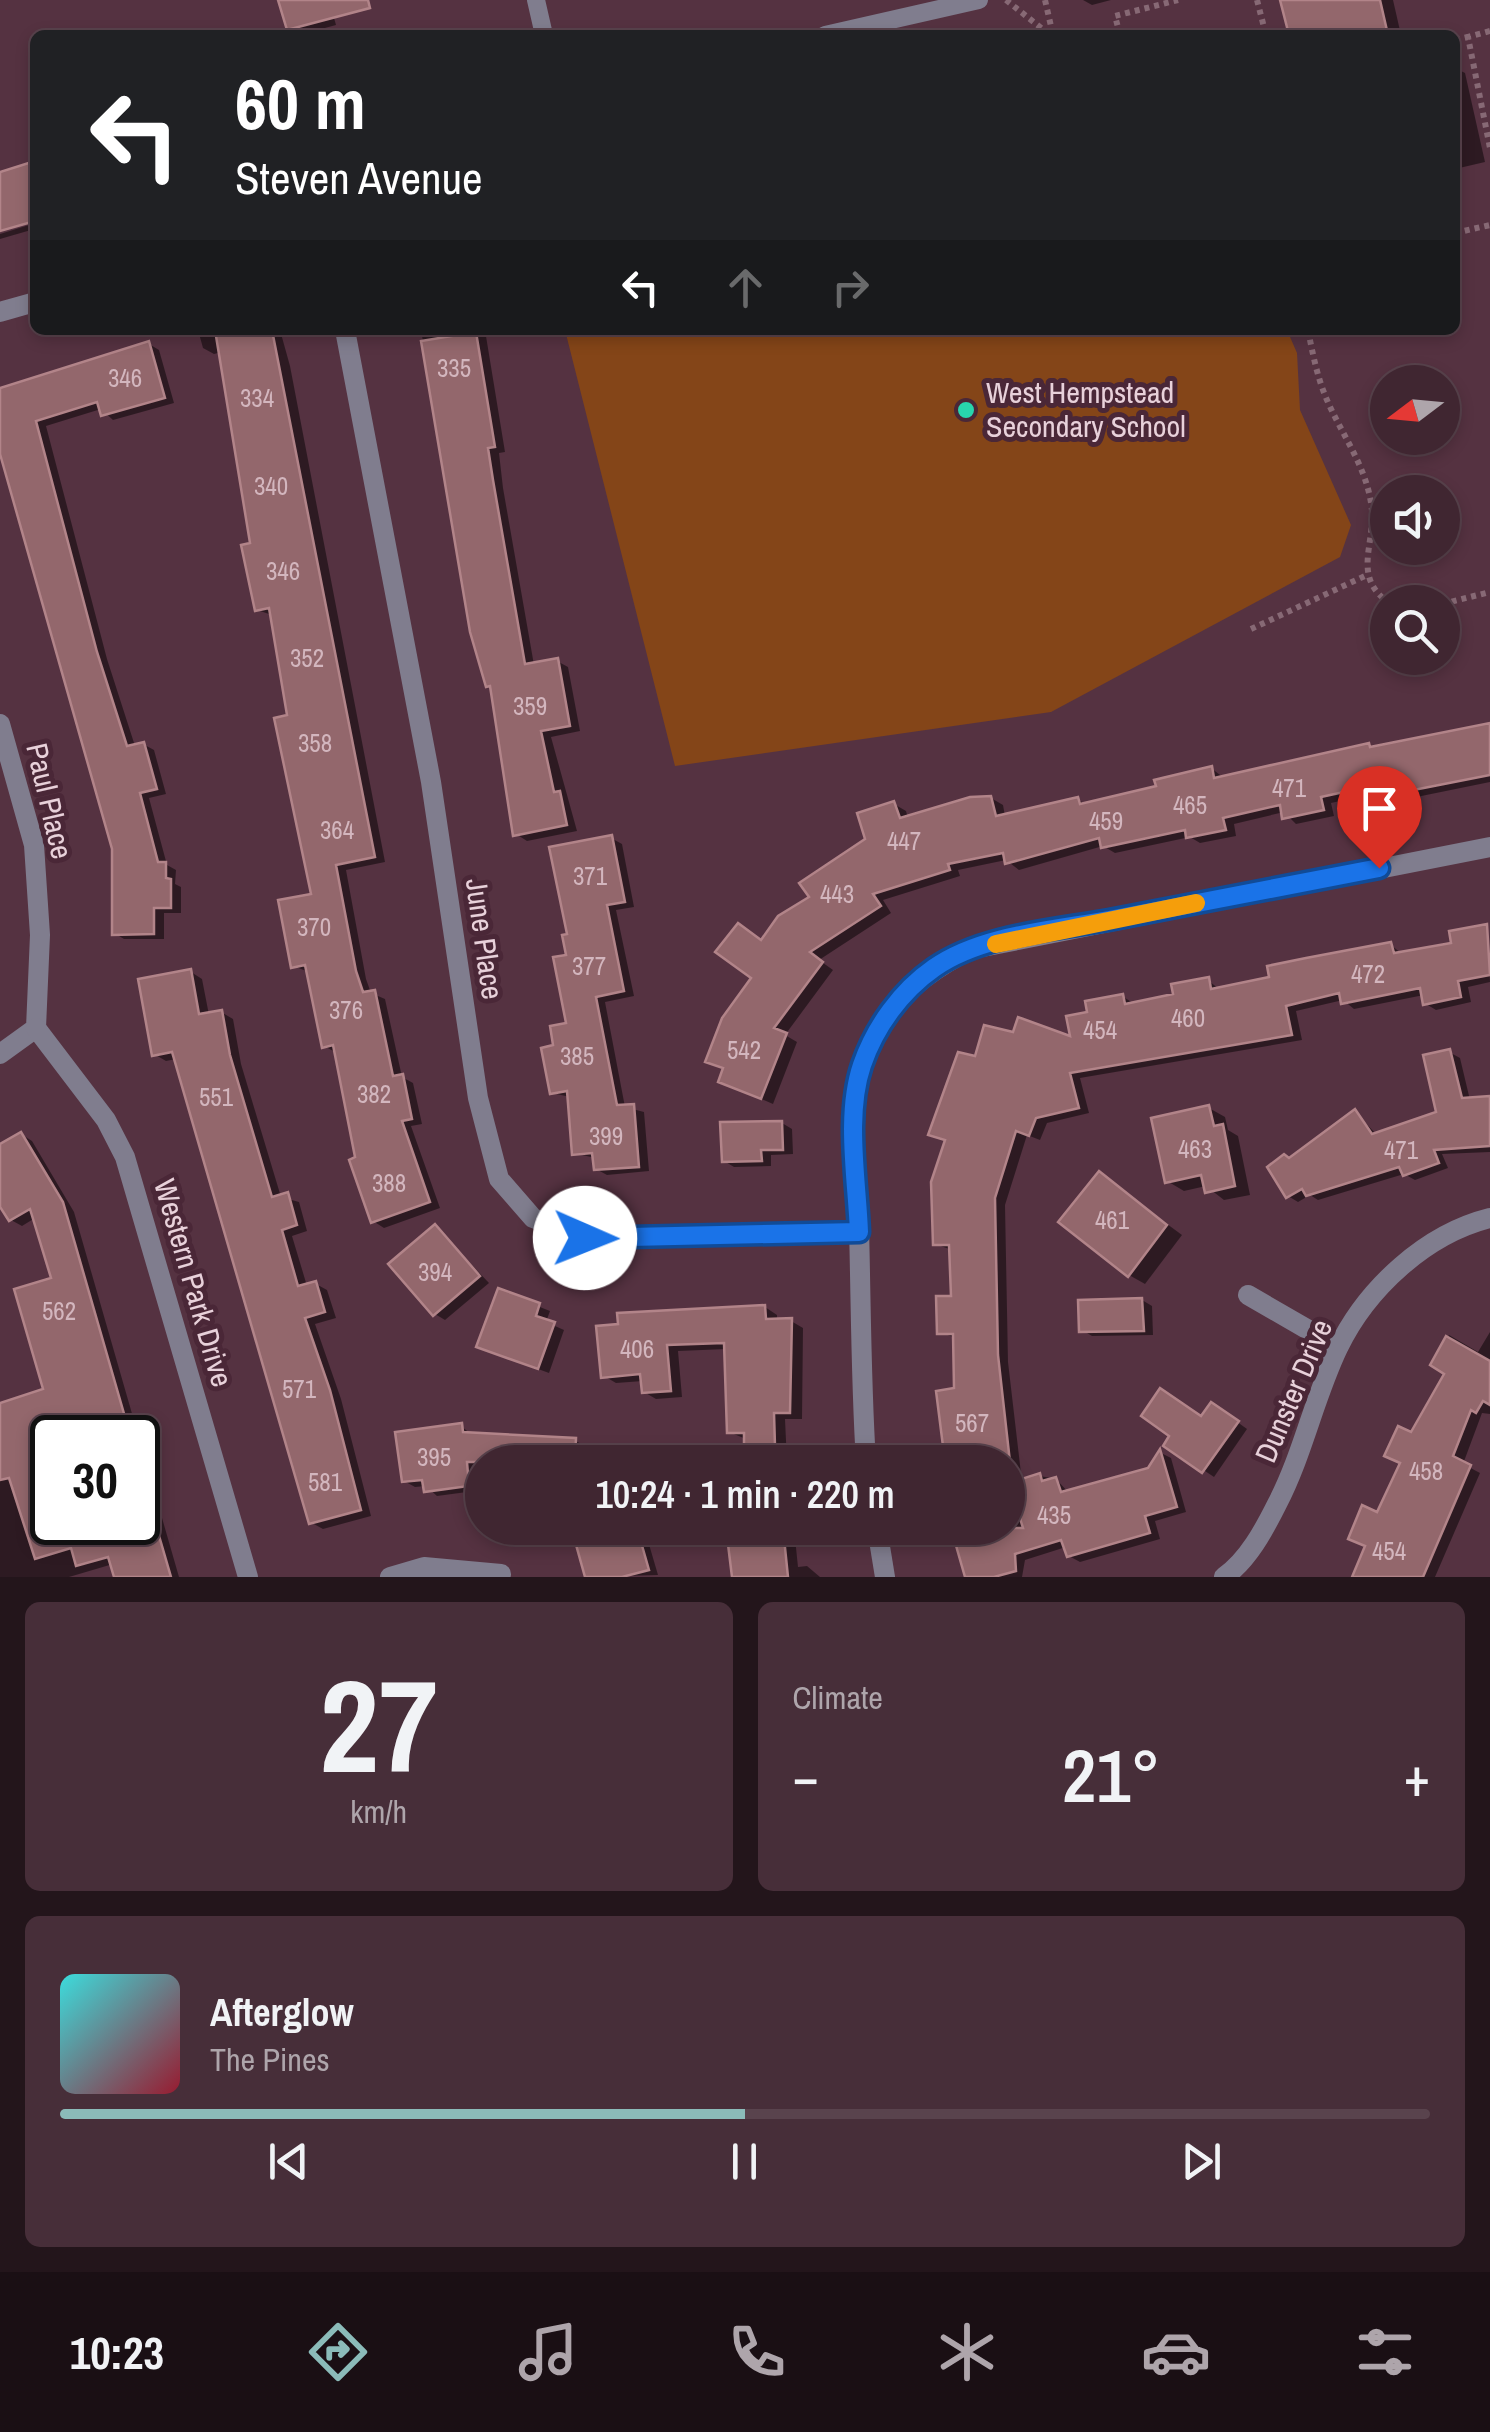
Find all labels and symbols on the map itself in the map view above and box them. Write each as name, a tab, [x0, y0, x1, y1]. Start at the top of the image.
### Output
house number: 335	[437, 351, 471, 385]
house number: 346	[108, 361, 142, 395]
north arrow	[1370, 365, 1460, 455]
place label: West Hempstead Secondary School	[986, 372, 1186, 446]
house number: 334	[240, 381, 274, 415]
marker: West Hempstead Secondary School	[955, 399, 977, 421]
house number: 340	[254, 469, 288, 503]
house number: 346	[266, 554, 300, 588]
house number: 352	[290, 641, 324, 675]
house number: 359	[513, 689, 547, 723]
house number: 358	[298, 726, 332, 760]
street label: Paul Place	[17, 739, 83, 863]
pin	[1337, 766, 1422, 869]
house number: 471	[1272, 771, 1307, 805]
house number: 465	[1173, 788, 1207, 822]
house number: 459	[1089, 804, 1123, 838]
house number: 364	[320, 813, 354, 847]
house number: 447	[887, 824, 921, 858]
house number: 371	[573, 859, 608, 893]
street label: June Place	[457, 876, 513, 1002]
house number: 443	[820, 877, 854, 911]
house number: 370	[297, 910, 331, 944]
house number: 377	[572, 949, 606, 983]
house number: 472	[1351, 957, 1385, 991]
house number: 376	[329, 993, 363, 1027]
house number: 460	[1171, 1001, 1205, 1035]
house number: 454	[1083, 1013, 1117, 1047]
house number: 542	[727, 1033, 761, 1067]
house number: 385	[560, 1039, 594, 1073]
house number: 382	[357, 1077, 391, 1111]
house number: 551	[199, 1080, 234, 1114]
house number: 399	[589, 1119, 623, 1153]
house number: 463	[1178, 1132, 1212, 1166]
house number: 471	[1384, 1133, 1419, 1167]
house number: 388	[372, 1166, 406, 1200]
street label: Western Park Drive	[145, 1174, 243, 1391]
position arrow	[533, 1186, 637, 1290]
house number: 461	[1095, 1203, 1130, 1237]
house number: 394	[418, 1255, 452, 1289]
house number: 562	[42, 1294, 76, 1328]
street label: Dunster Drive	[1245, 1313, 1341, 1468]
house number: 406	[620, 1332, 654, 1366]
house number: 571	[282, 1372, 317, 1406]
house number: 567	[955, 1406, 989, 1440]
speed limit sign: 30	[30, 1415, 160, 1545]
house number: 395	[417, 1440, 451, 1474]
house number: 458	[1409, 1454, 1443, 1488]
house number: 581	[308, 1465, 343, 1499]
house number: 435	[1037, 1498, 1071, 1532]
house number: 454	[1372, 1534, 1406, 1568]

